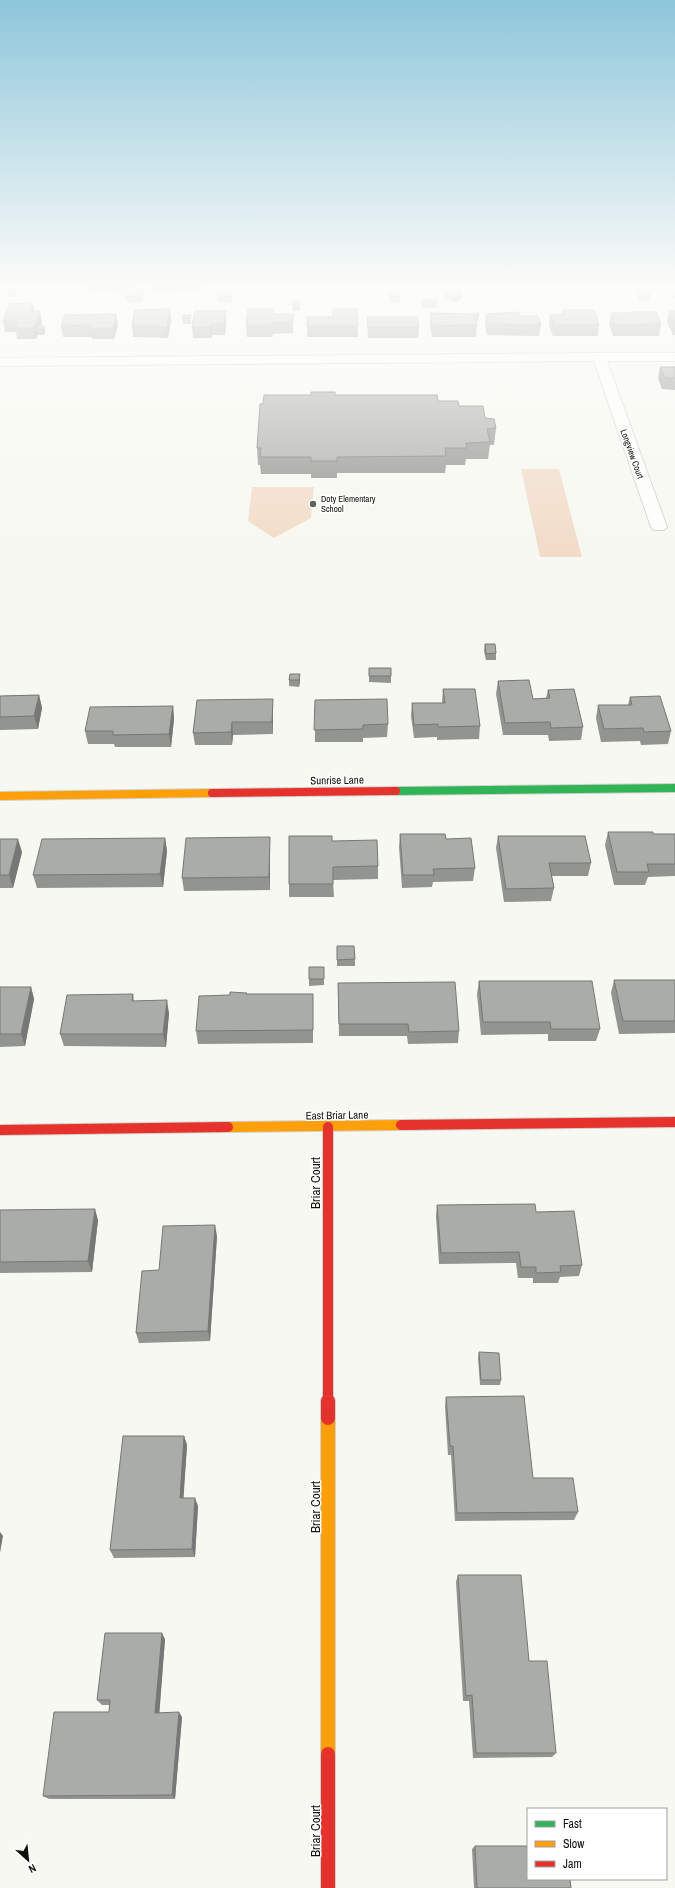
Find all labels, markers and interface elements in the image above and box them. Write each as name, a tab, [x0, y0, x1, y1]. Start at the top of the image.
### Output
street label: Longview Court	[618, 428, 646, 480]
place label: Doty Elementary School	[321, 493, 376, 515]
marker: Doty Elementary School	[308, 499, 318, 509]
street label: Sunrise Lane	[310, 773, 364, 787]
street label: East Briar Lane	[306, 1107, 368, 1123]
street label: Briar Court	[307, 1157, 324, 1209]
street label: Briar Court	[307, 1481, 324, 1533]
street label: Briar Court	[307, 1805, 324, 1857]
legend	[527, 1808, 667, 1880]
text: Fast	[563, 1816, 582, 1832]
text: Slow	[563, 1836, 585, 1852]
north arrow	[8, 1840, 48, 1880]
text: Jam	[563, 1856, 582, 1872]
text: N	[26, 1861, 39, 1877]

